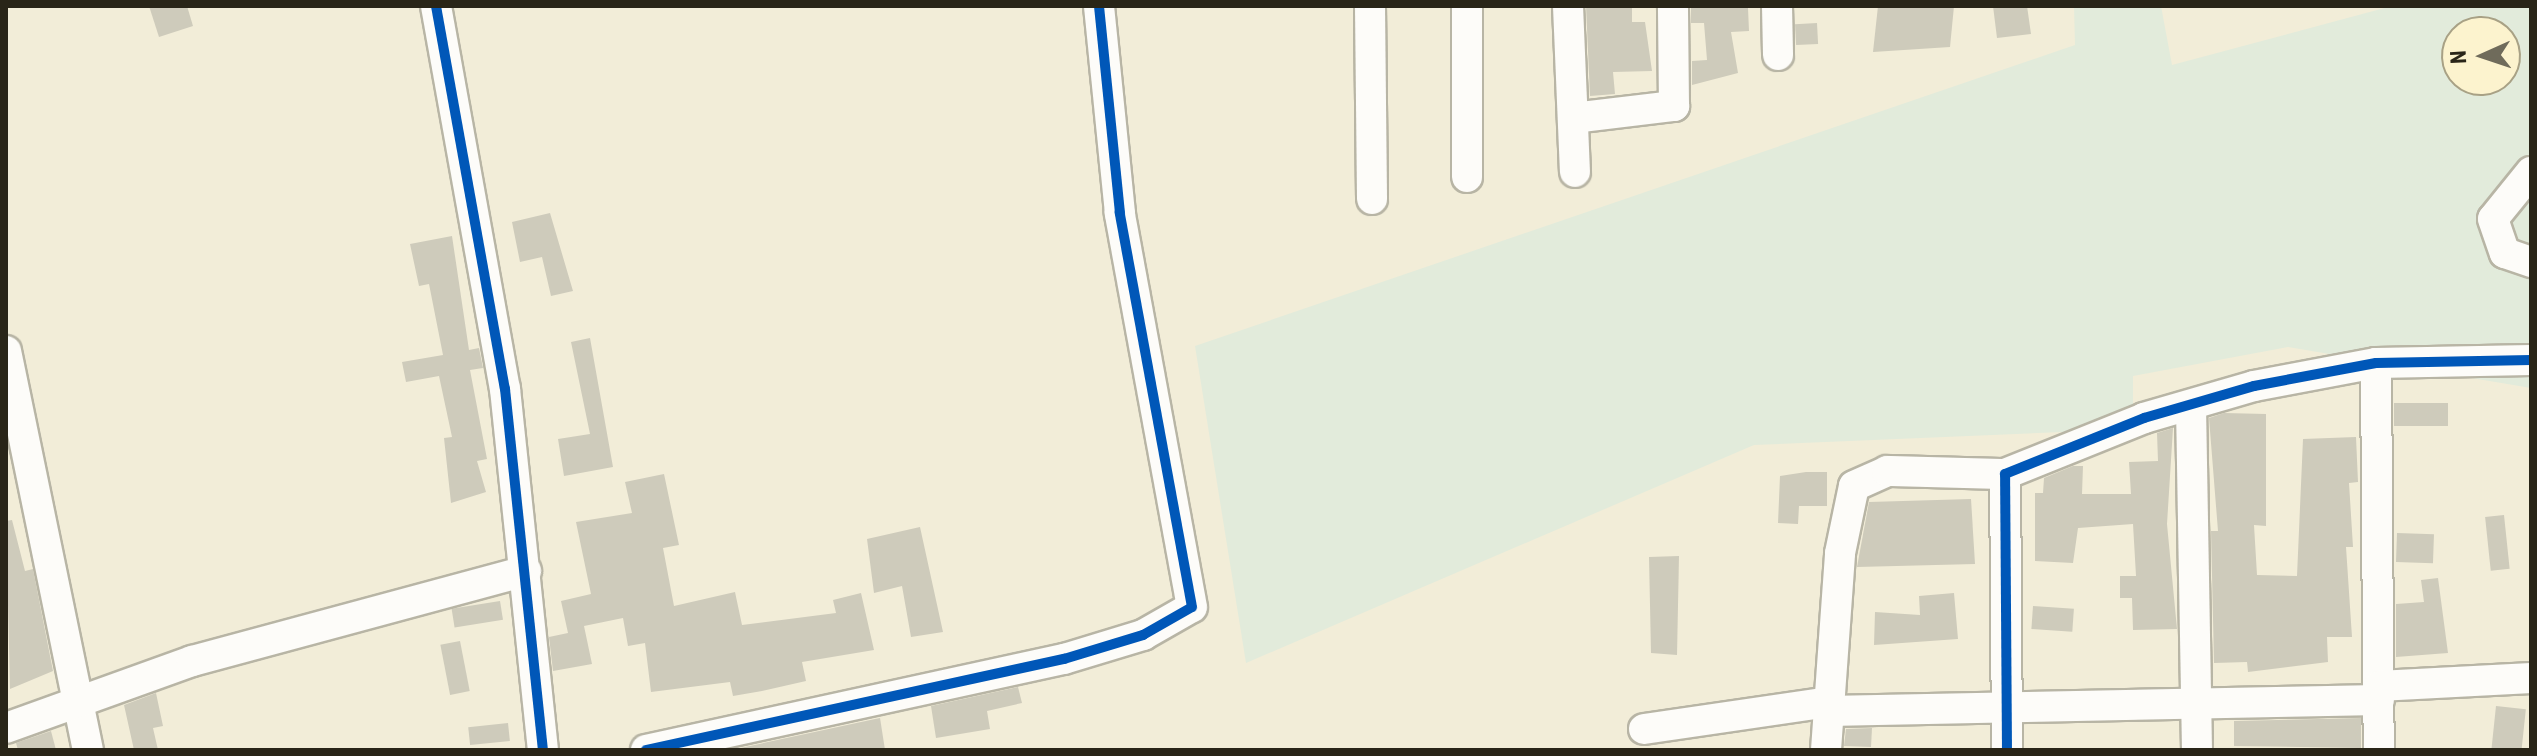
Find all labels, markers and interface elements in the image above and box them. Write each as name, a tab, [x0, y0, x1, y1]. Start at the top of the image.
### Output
north arrow	[2441, 16, 2521, 96]
text: N	[2446, 50, 2471, 65]

